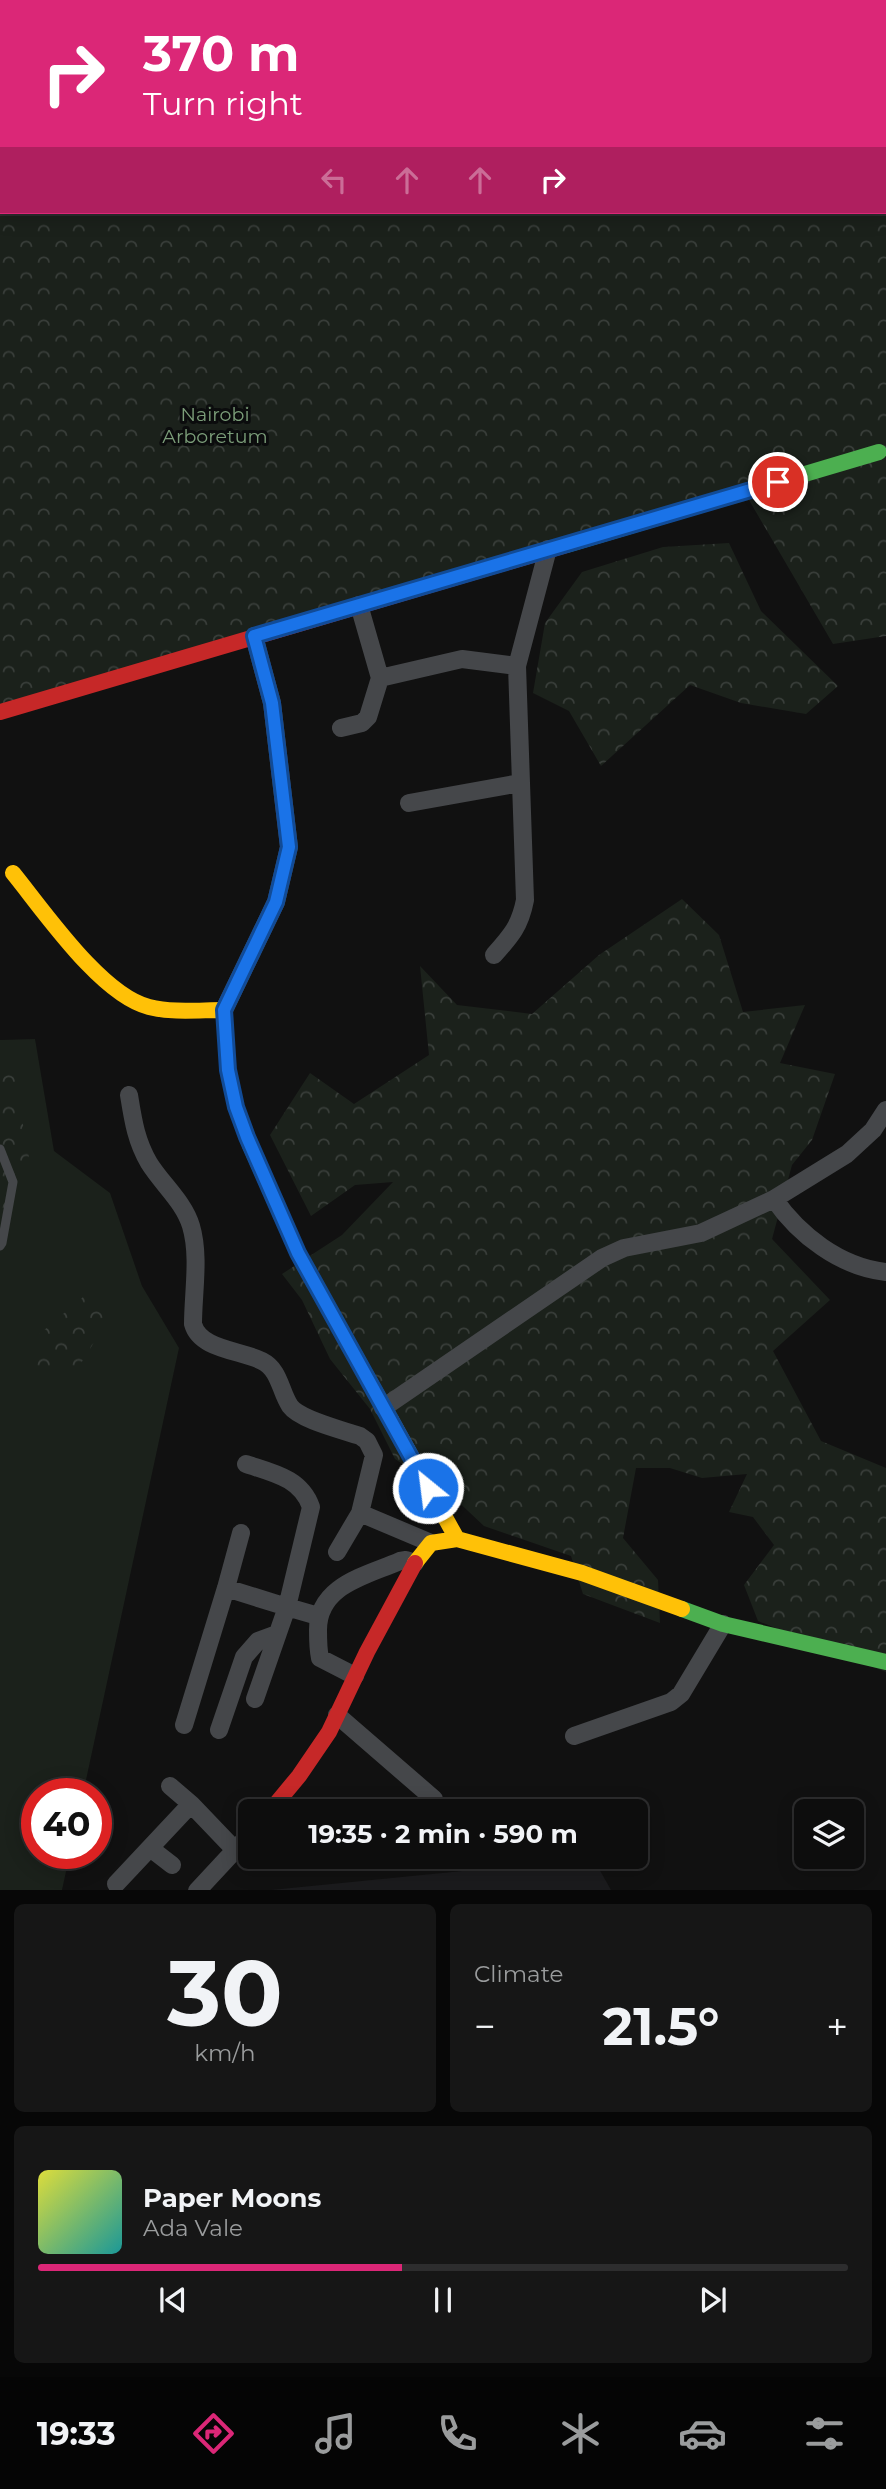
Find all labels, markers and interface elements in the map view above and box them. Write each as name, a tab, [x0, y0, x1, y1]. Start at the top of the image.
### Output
text: 370 m	[143, 24, 300, 83]
icon: right	[28, 28, 119, 119]
text: Turn right	[143, 84, 303, 123]
icon: left	[315, 161, 353, 199]
icon: ahead	[388, 161, 426, 199]
icon: ahead	[461, 161, 499, 199]
icon: right	[534, 161, 572, 199]
park label: Nairobi Arboretum	[162, 403, 268, 448]
pin	[748, 452, 808, 512]
icon: arrive	[759, 463, 797, 501]
position arrow	[391, 1451, 465, 1525]
speed limit sign: 40	[21, 1778, 112, 1869]
map controls	[794, 1799, 864, 1869]
button: layers	[794, 1799, 864, 1869]
text: 19:35 · 2 min · 590 m	[308, 1818, 578, 1850]
text: 30	[167, 1938, 283, 2049]
text: Climate	[474, 1960, 563, 1988]
text: 21.5°	[602, 1995, 720, 2058]
text: −	[474, 2003, 496, 2050]
text: +	[826, 2003, 848, 2050]
text: km/h	[194, 2039, 256, 2067]
text: Paper Moons	[143, 2182, 321, 2214]
text: Ada Vale	[143, 2214, 243, 2242]
icon: previous	[154, 2281, 192, 2319]
icon: pause	[424, 2281, 462, 2319]
icon: next	[694, 2281, 732, 2319]
icon: directions	[189, 2409, 238, 2458]
icon: music	[311, 2409, 360, 2458]
icon: phone	[433, 2409, 482, 2458]
icon: climate	[556, 2409, 605, 2458]
icon: car	[678, 2409, 727, 2458]
icon: filters	[800, 2409, 849, 2458]
text: 19:33	[37, 2414, 116, 2453]

